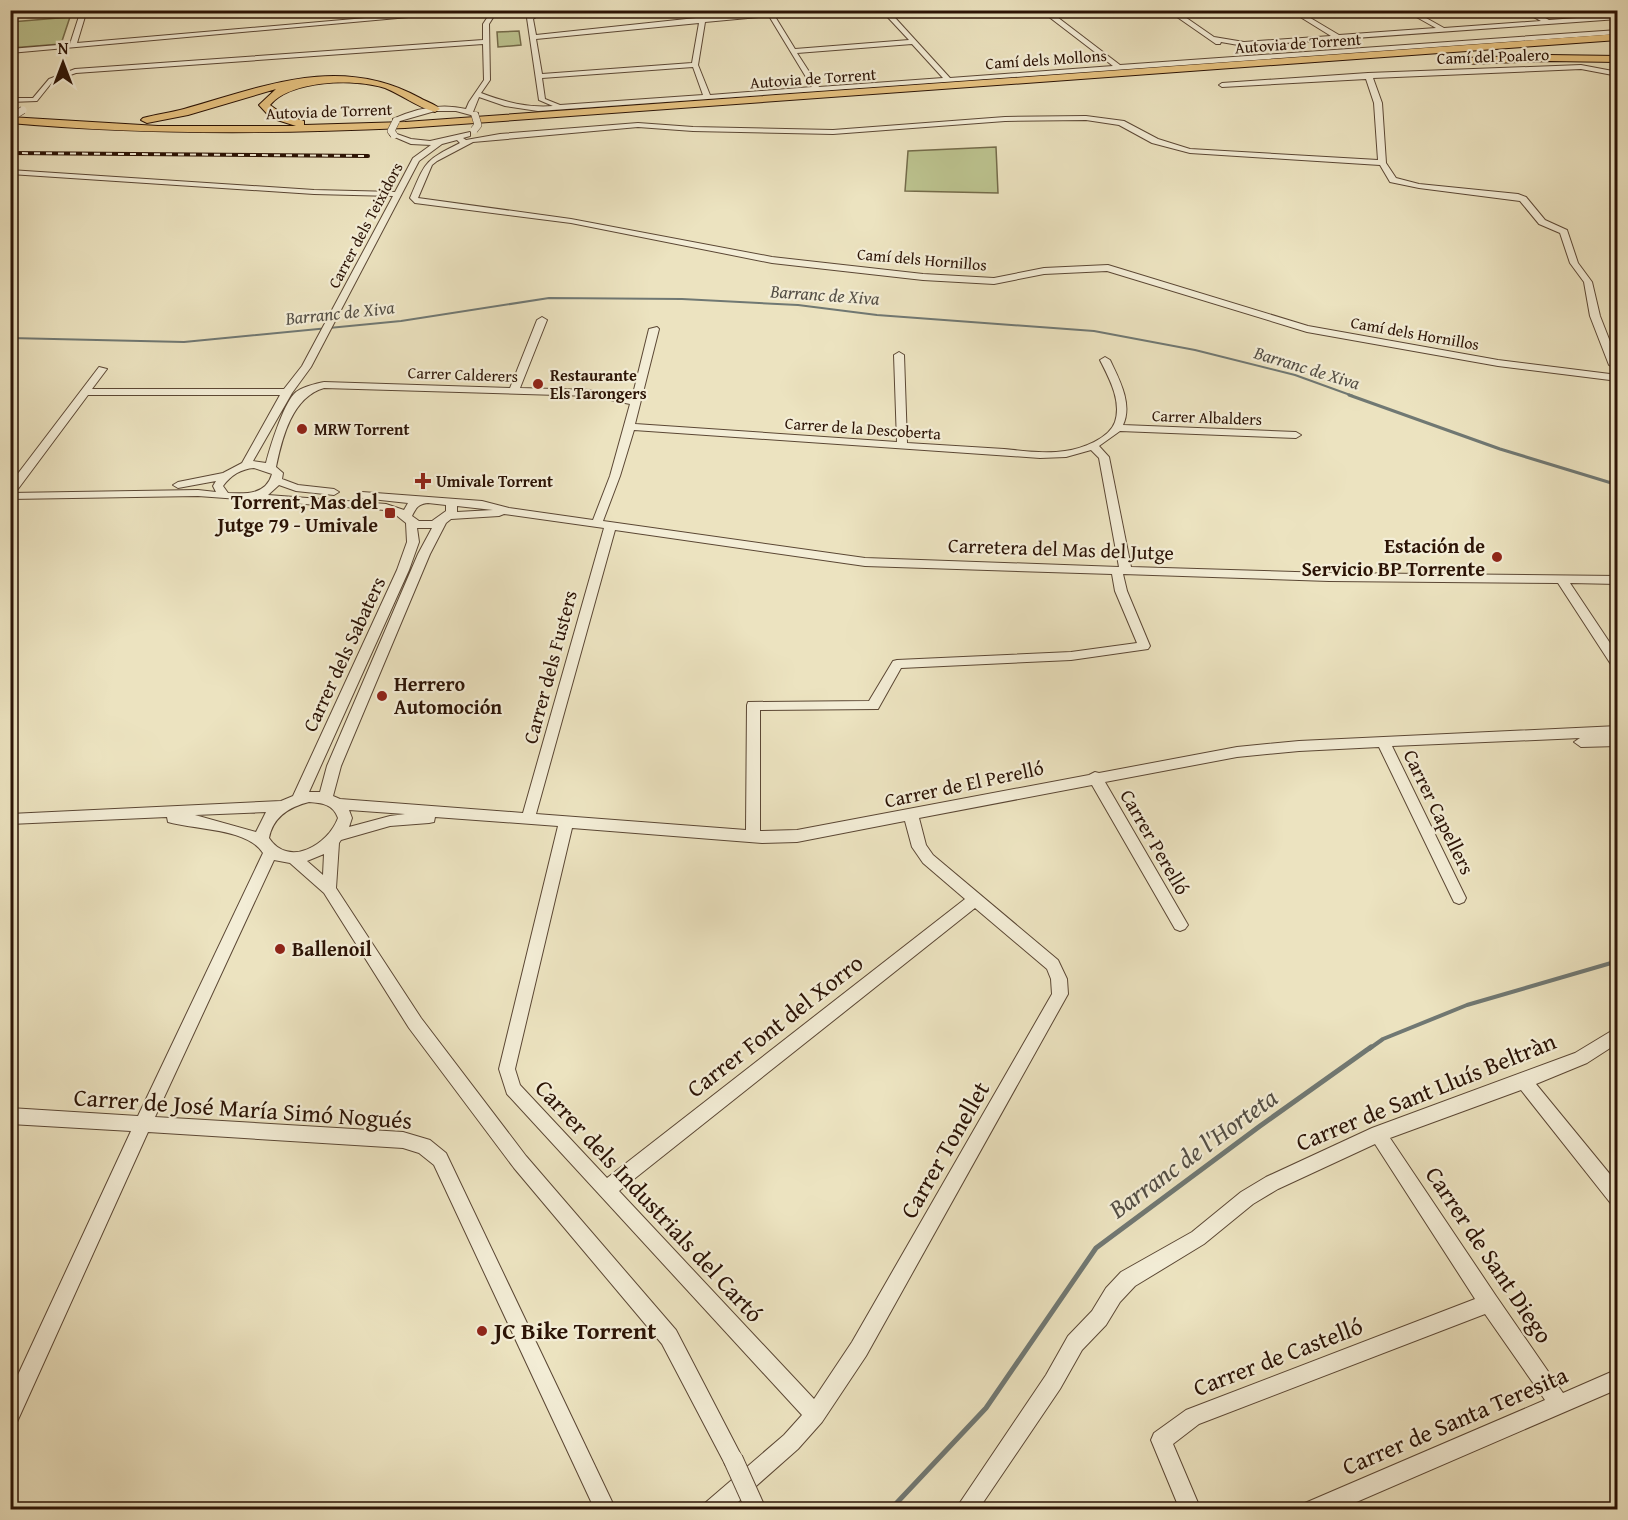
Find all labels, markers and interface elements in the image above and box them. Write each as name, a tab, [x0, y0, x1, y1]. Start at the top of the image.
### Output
street label: Autovia de Torrent	[1234, 27, 1362, 59]
north arrow	[33, 33, 93, 93]
text: N	[58, 36, 69, 60]
street label: Camí del Poalero	[1436, 42, 1550, 70]
street label: Camí dels Mollons	[985, 43, 1107, 75]
street label: Autovia de Torrent	[749, 62, 877, 94]
street label: Autovia de Torrent	[265, 97, 393, 125]
street label: Carrer dels Teixidors	[322, 158, 408, 292]
street label: Camí dels Hornillos	[856, 241, 988, 277]
water label: Barranc de Xiva	[769, 277, 881, 312]
water label: Barranc de Xiva	[283, 293, 396, 332]
street label: Camí dels Hornillos	[1349, 310, 1481, 356]
water label: Barranc de Xiva	[1250, 338, 1364, 397]
street label: Carrer Calderers	[407, 360, 519, 388]
place label: Restaurante Els Tarongers	[550, 363, 647, 405]
marker: Restaurante Els Tarongers	[531, 377, 545, 391]
street label: Carrer Albalders	[1151, 403, 1263, 431]
street label: Carrer de la Descoberta	[784, 411, 942, 445]
place label: MRW Torrent	[314, 417, 410, 441]
marker: MRW Torrent	[295, 422, 309, 436]
place label: Umivale Torrent	[436, 469, 553, 493]
marker: Umivale Torrent	[414, 472, 432, 490]
place label: Torrent, Mas del Jutge 79 - Umivale	[215, 487, 378, 539]
marker: Torrent, Mas del Jutge 79 - Umivale	[383, 506, 397, 520]
street label: Carretera del Mas del Jutge	[948, 530, 1175, 567]
place label: Estación de Servicio BP Torrente	[1301, 531, 1485, 583]
marker: Estación de Servicio BP Torrente	[1490, 550, 1504, 564]
street label: Carrer dels Sabaters	[295, 571, 392, 736]
street label: Carrer dels Fusters	[515, 587, 584, 747]
place label: Herrero Automoción	[394, 669, 502, 721]
marker: Herrero Automoción	[375, 689, 389, 703]
street label: Carrer Capellers	[1397, 744, 1482, 879]
street label: Carrer de El Perelló	[882, 752, 1046, 815]
street label: Carrer Perelló	[1114, 784, 1197, 900]
place label: Ballenoil	[292, 934, 372, 963]
marker: Ballenoil	[273, 942, 287, 956]
street label: Carrer Font del Xorro	[679, 946, 870, 1106]
street label: Carrer de Sant Lluís Beltràn	[1291, 1023, 1562, 1160]
street label: Carrer dels Industrials del Cartó	[527, 1071, 772, 1330]
street label: Carrer Tonellet	[891, 1074, 998, 1225]
water label: Barranc de l'Horteta	[1099, 1078, 1285, 1228]
street label: Carrer de José María Simó Nogués	[73, 1079, 413, 1138]
street label: Carrer de Sant Diego	[1417, 1159, 1562, 1350]
street label: Carrer de Castelló	[1188, 1308, 1368, 1405]
place label: JC Bike Torrent	[490, 1313, 656, 1348]
marker: JC Bike Torrent	[475, 1324, 489, 1338]
street label: Carrer de Santa Teresita	[1337, 1357, 1574, 1484]

